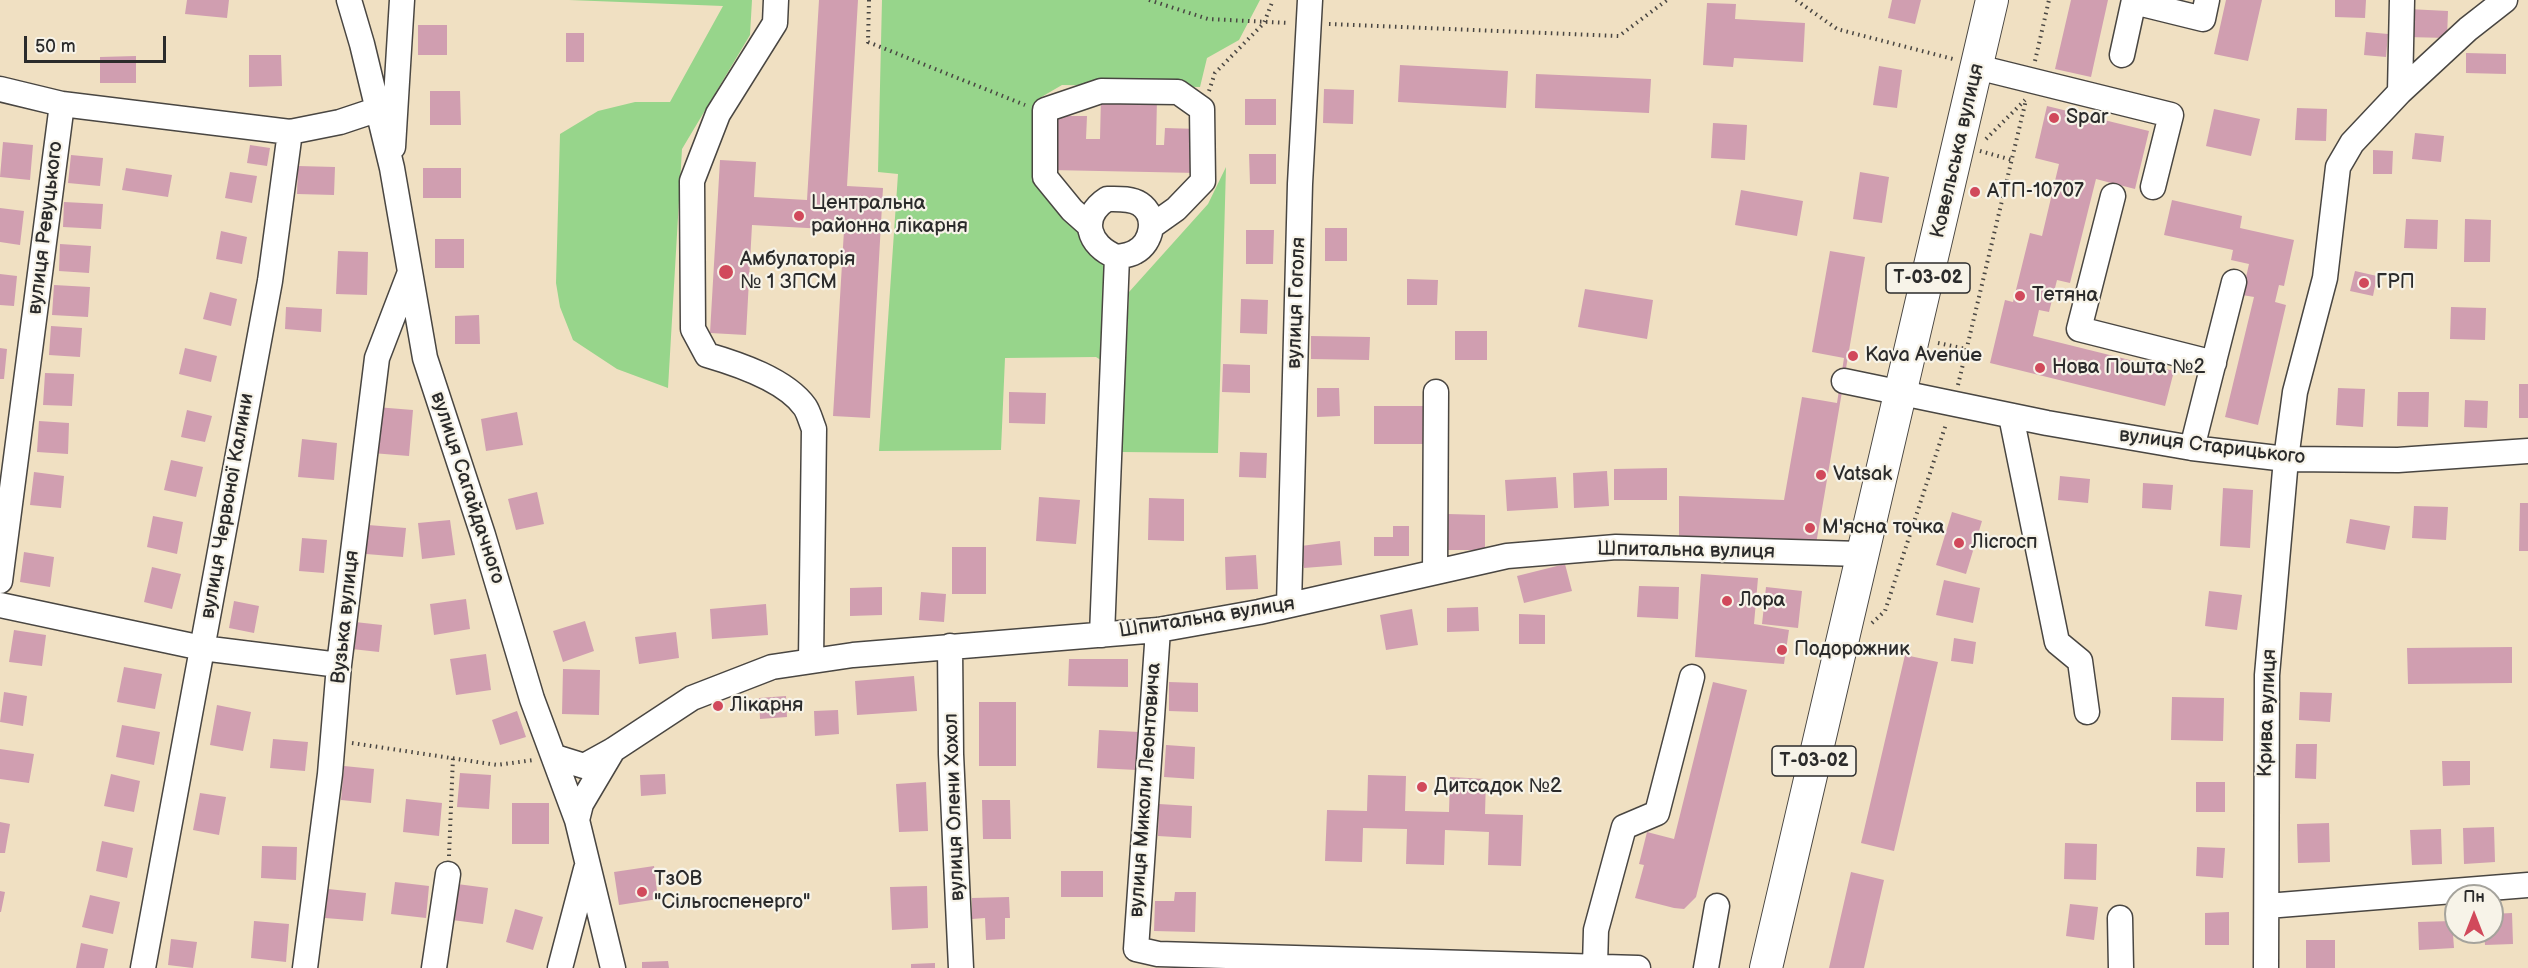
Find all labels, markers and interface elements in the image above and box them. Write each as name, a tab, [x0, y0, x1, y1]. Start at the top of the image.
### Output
scale bar	[27, 24, 170, 62]
text: 50 m	[35, 36, 76, 57]
street label: Ковельська вулиця	[1926, 61, 1990, 241]
place label: Spar	[2066, 106, 2108, 130]
marker: Spar	[2047, 111, 2061, 125]
street label: вулиця Ревуцького	[23, 140, 69, 316]
place label: АТП-10707	[1987, 180, 2084, 204]
marker: АТП-10707	[1968, 185, 1982, 199]
place label: Центральна районна лікарня	[811, 192, 968, 239]
marker: Центральна районна лікарня	[792, 209, 806, 223]
street label: вулиця Гоголя	[1283, 237, 1311, 369]
place label: Амбулаторія № 1 ЗПСМ	[740, 248, 855, 295]
marker: Амбулаторія № 1 ЗПСМ	[717, 263, 735, 281]
road number: Т-03-02	[1886, 263, 1970, 293]
place label: ГРП	[2376, 271, 2415, 295]
marker: ГРП	[2357, 276, 2371, 290]
place label: Тетяна	[2032, 284, 2098, 308]
marker: Тетяна	[2013, 289, 2027, 303]
place label: Kava Avenue	[1865, 344, 1982, 368]
marker: Kava Avenue	[1846, 349, 1860, 363]
place label: Нова Пошта №2	[2052, 356, 2205, 380]
marker: Нова Пошта №2	[2033, 361, 2047, 375]
street label: вулиця Сагайдачного	[425, 389, 509, 587]
street label: вулиця Червоної Калини	[196, 391, 260, 621]
street label: вулиця Старицького	[2118, 424, 2306, 470]
place label: Vatsak	[1833, 463, 1892, 487]
marker: Vatsak	[1814, 468, 1828, 482]
place label: М'ясна точка	[1822, 516, 1944, 540]
marker: М'ясна точка	[1803, 521, 1817, 535]
place label: Лісгосп	[1971, 531, 2038, 555]
marker: Лісгосп	[1952, 536, 1966, 550]
street label: Шпитальна вулиця	[1597, 537, 1775, 565]
street label: Вузька вулиця	[327, 549, 365, 685]
place label: Лора	[1739, 589, 1785, 613]
street label: Шпитальна вулиця	[1117, 592, 1297, 644]
marker: Лора	[1720, 594, 1734, 608]
place label: Подорожник	[1794, 638, 1910, 662]
marker: Подорожник	[1775, 643, 1789, 657]
street label: Крива вулиця	[2254, 649, 2282, 777]
street label: вулиця Миколи Леонтовича	[1125, 662, 1167, 918]
place label: Лікарня	[730, 694, 803, 718]
marker: Лікарня	[711, 699, 725, 713]
street label: вулиця Олени Хохол	[940, 713, 970, 901]
road number: Т-03-02	[1772, 746, 1856, 776]
place label: Дитсадок №2	[1434, 775, 1562, 799]
marker: Дитсадок №2	[1415, 780, 1429, 794]
place label: ТзОВ "Сільгоспенерго"	[654, 868, 810, 915]
north arrow	[2444, 884, 2504, 944]
marker: ТзОВ "Сільгоспенерго"	[635, 885, 649, 899]
text: Пн	[2463, 888, 2485, 907]

